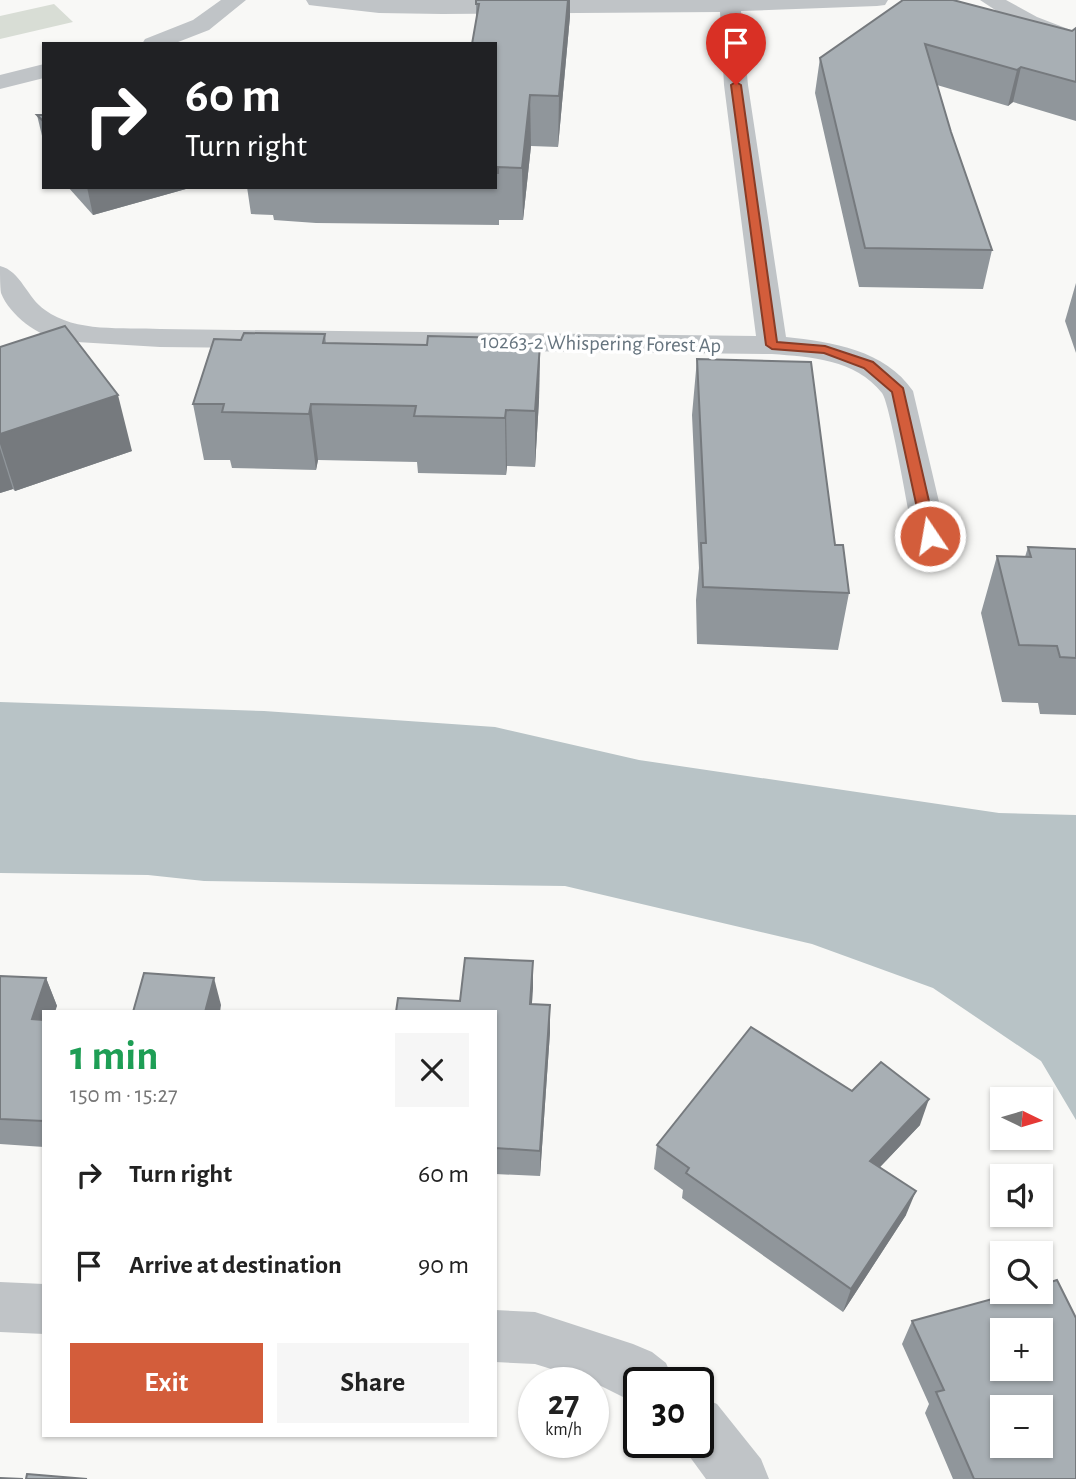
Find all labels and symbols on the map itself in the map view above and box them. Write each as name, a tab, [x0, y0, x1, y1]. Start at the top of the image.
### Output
pin	[706, 13, 766, 85]
street label: 10263-2 Whispering Forest Ap	[481, 331, 721, 356]
position arrow	[893, 499, 967, 573]
north arrow	[990, 1087, 1054, 1150]
speed limit sign: 30	[623, 1367, 714, 1458]

